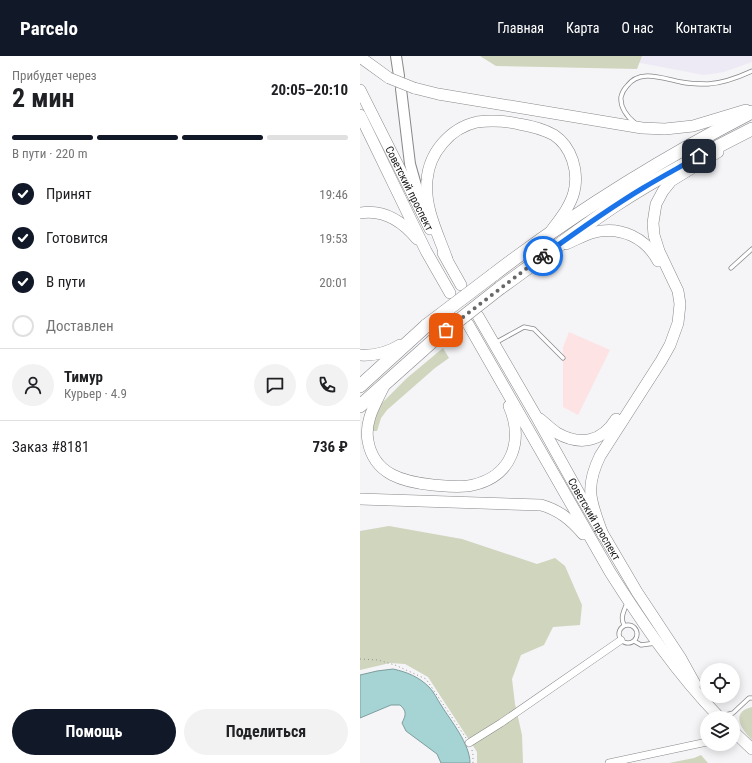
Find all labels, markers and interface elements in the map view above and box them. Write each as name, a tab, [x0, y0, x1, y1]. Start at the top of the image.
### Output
text: Parcelo	[20, 17, 78, 40]
text: Главная	[497, 20, 544, 36]
text: Карта	[566, 20, 599, 36]
text: О нас	[621, 20, 653, 36]
text: Контакты	[675, 20, 732, 36]
text: Прибудет через	[12, 68, 97, 83]
text: 20:05–20:10	[271, 81, 348, 99]
text: 2 мин	[12, 83, 74, 113]
pin	[682, 139, 716, 173]
street label: Советский проспект	[382, 144, 436, 233]
icon: home	[688, 145, 710, 167]
text: В пути · 220 m	[12, 146, 87, 161]
icon: check	[12, 183, 34, 205]
text: Принят	[46, 185, 92, 203]
text: 19:46	[319, 187, 348, 202]
icon: check	[12, 227, 34, 249]
text: Готовится	[46, 229, 108, 247]
text: 19:53	[319, 231, 348, 246]
courier	[523, 236, 563, 276]
icon: bike	[532, 245, 554, 267]
icon: check	[12, 271, 34, 293]
text: В пути	[46, 273, 86, 291]
text: 20:01	[319, 275, 348, 290]
pin	[429, 313, 463, 347]
text: Доставлен	[46, 317, 114, 335]
icon: bag	[435, 319, 457, 341]
button: person	[12, 364, 54, 406]
button: chat	[254, 364, 296, 406]
button: phone	[306, 364, 348, 406]
text: Тимур	[64, 368, 103, 386]
text: Курьер · 4.9	[64, 386, 127, 401]
text: Заказ #8181	[12, 438, 89, 456]
text: 736 ₽	[312, 438, 348, 456]
street label: Советский проспект	[565, 476, 623, 563]
map controls	[700, 663, 740, 751]
button: locate	[700, 663, 740, 703]
button: Помощь	[12, 709, 176, 755]
button: Поделиться	[184, 709, 348, 755]
button: layers	[700, 711, 740, 751]

